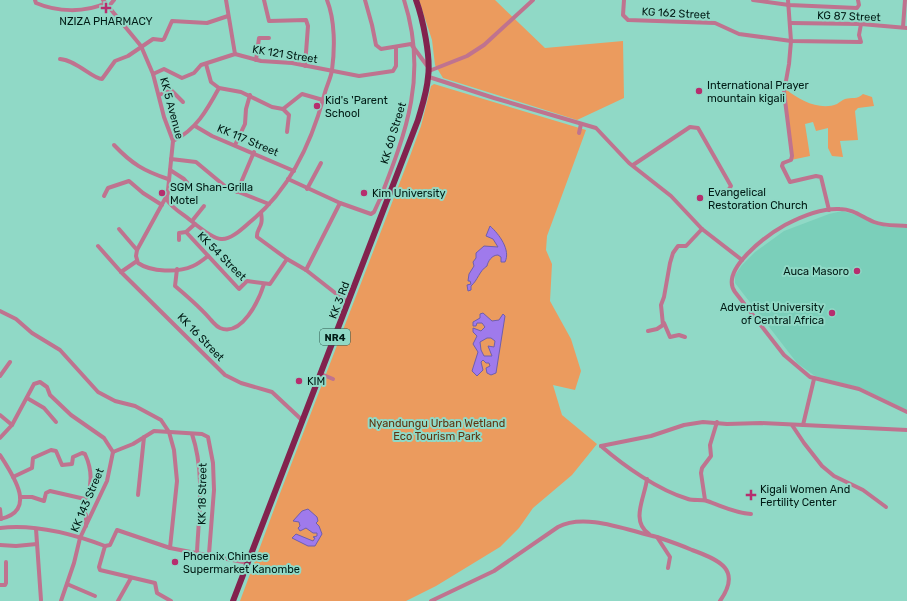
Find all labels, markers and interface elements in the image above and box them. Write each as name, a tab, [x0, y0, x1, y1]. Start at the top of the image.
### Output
marker: NZIZA PHARMACY	[101, 3, 111, 13]
street label: KG 162 Street	[641, 5, 711, 22]
street label: KG 87 Street	[817, 9, 882, 24]
place label: NZIZA PHARMACY	[59, 15, 153, 28]
street label: KK 121 Street	[251, 43, 319, 66]
street label: KK 5 Avenue	[157, 76, 186, 140]
place label: International Prayer mountain kigali	[707, 79, 809, 105]
marker: International Prayer mountain kigali	[694, 86, 704, 96]
place label: Kid's 'Parent School	[325, 94, 389, 120]
street label: KK 60 Street	[378, 100, 409, 166]
marker: Kid's 'Parent School	[312, 101, 322, 111]
street label: KK 117 Street	[215, 122, 281, 159]
place label: SGM Shan-Grilla Motel	[170, 181, 253, 207]
place label: Evangelical Restoration Church	[708, 186, 808, 212]
place label: Kim University	[372, 187, 446, 200]
marker: SGM Shan-Grilla Motel	[157, 188, 167, 198]
marker: Kim University	[359, 188, 369, 198]
marker: Evangelical Restoration Church	[695, 193, 705, 203]
street label: KK 54 Street	[195, 229, 249, 284]
place label: Auca Masoro	[783, 265, 849, 278]
marker: Auca Masoro	[852, 266, 862, 276]
street label: KK 3 Rd	[326, 280, 352, 321]
place label: Adventist University of Central Africa	[720, 301, 824, 327]
marker: Adventist University of Central Africa	[827, 308, 837, 318]
street label: KK 16 Street	[175, 311, 227, 365]
road number: NR4	[320, 329, 350, 345]
place label: KIM	[307, 375, 325, 388]
marker: KIM	[294, 376, 304, 386]
park label: Nyandungu Urban Wetland Eco Tourism Park	[369, 417, 505, 443]
street label: KK 18 Street	[195, 462, 210, 525]
street label: KK 143 Street	[68, 466, 107, 534]
place label: Kigali Women And Fertility Center	[760, 483, 850, 509]
marker: Kigali Women And Fertility Center	[745, 489, 757, 501]
place label: Phoenix Chinese Supermarket Kanombe	[183, 550, 300, 576]
marker: Phoenix Chinese Supermarket Kanombe	[170, 557, 180, 567]

